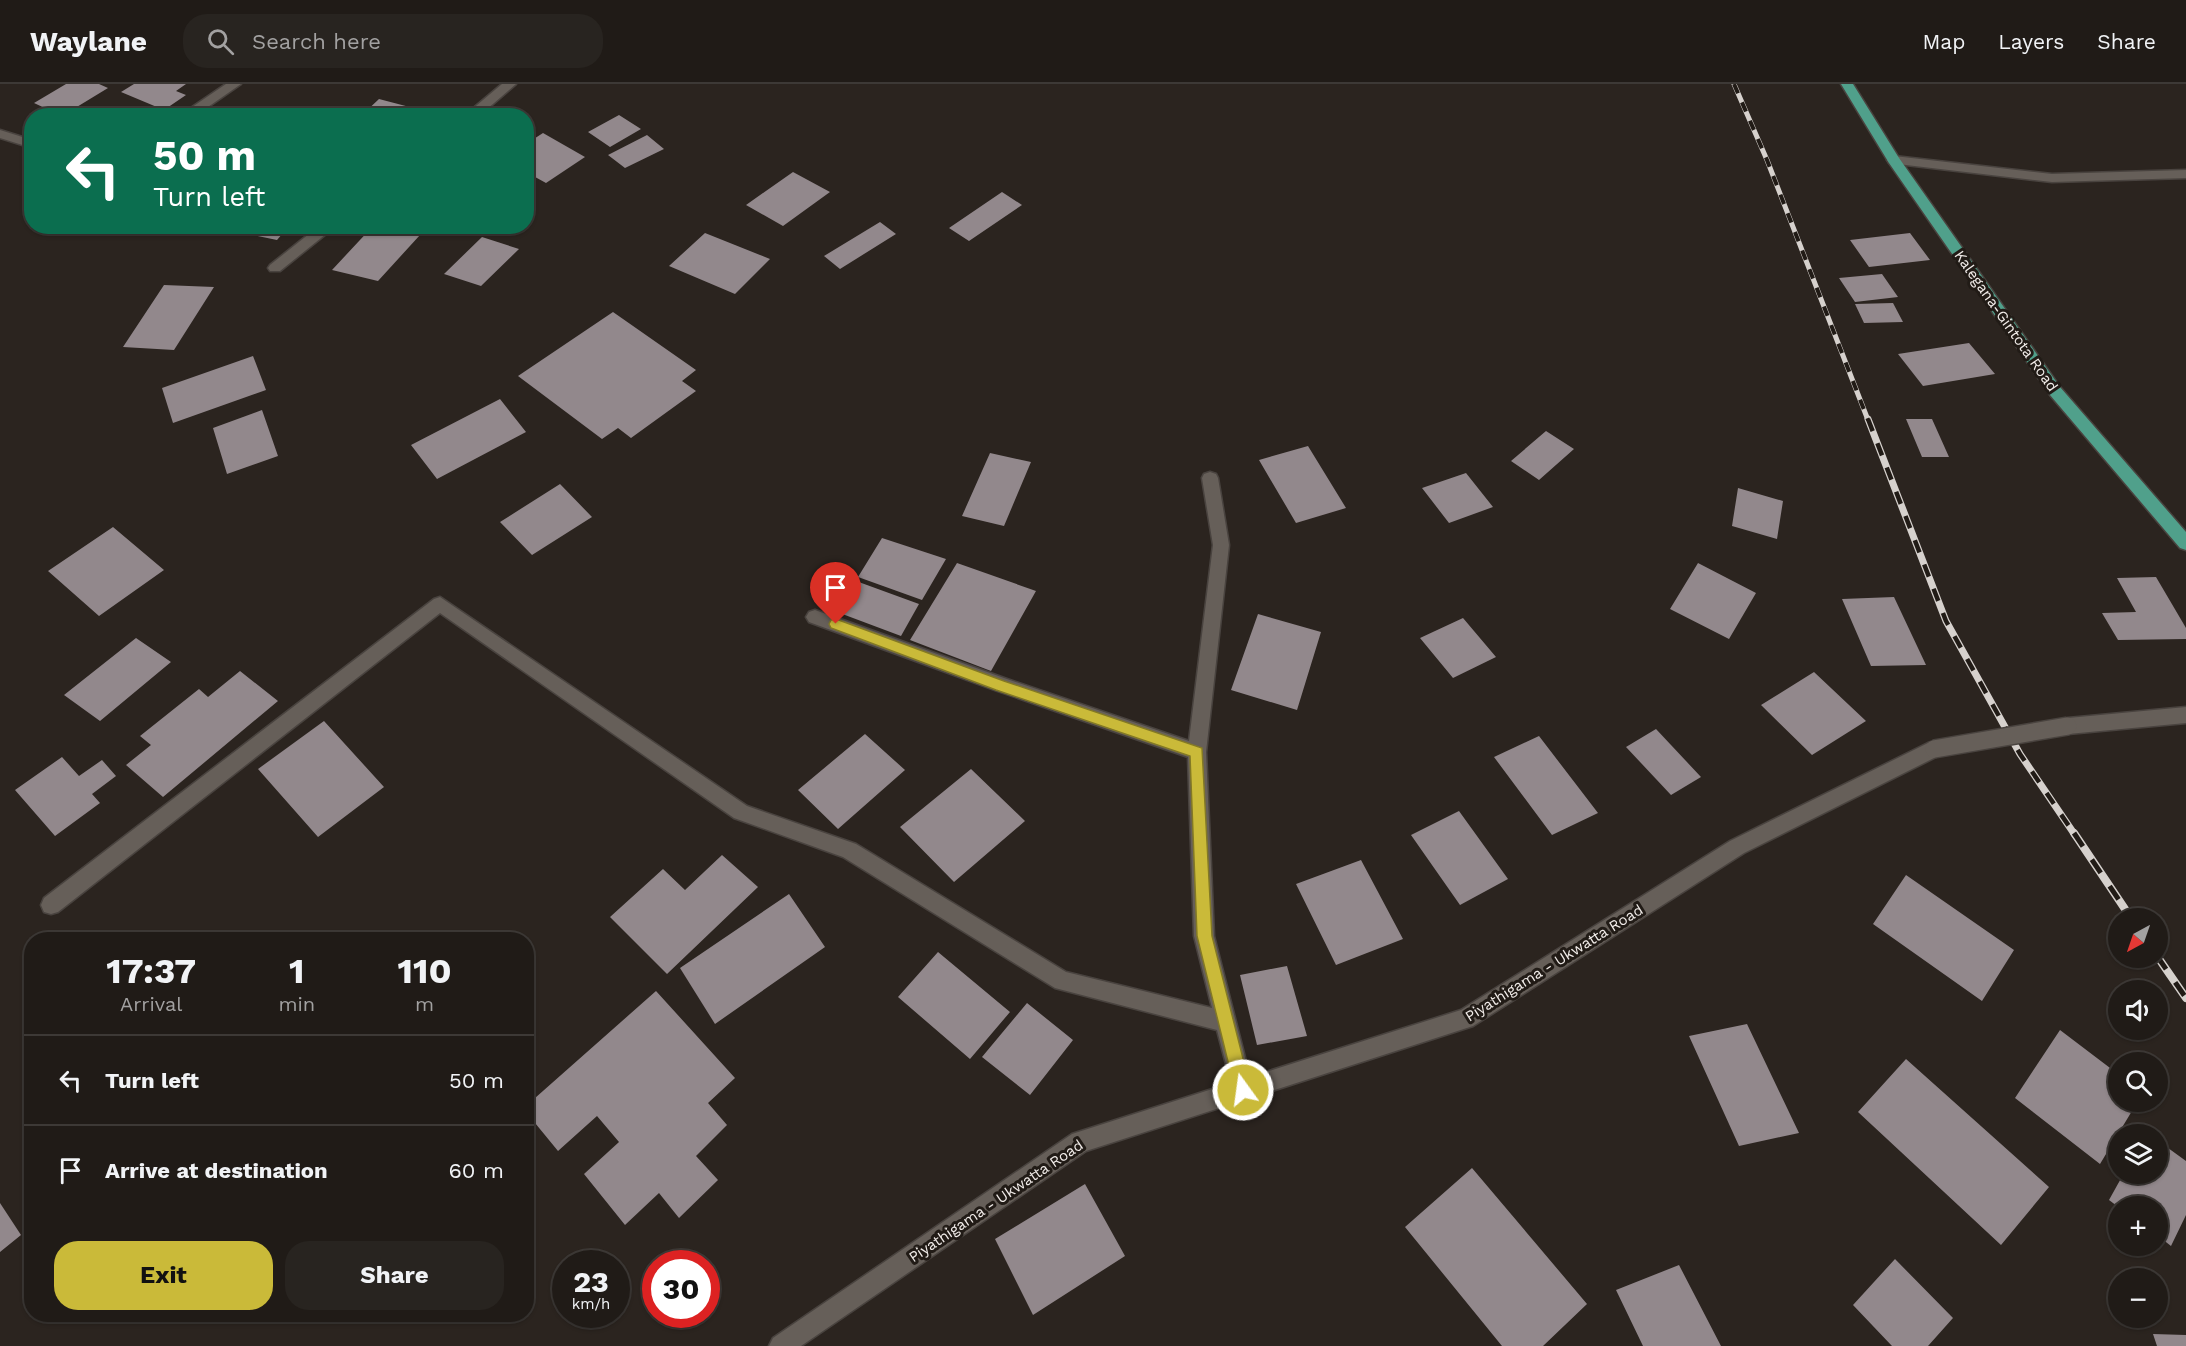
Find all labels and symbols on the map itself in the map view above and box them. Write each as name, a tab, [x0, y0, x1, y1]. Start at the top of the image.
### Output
street label: Kalegana-Gintota Road	[1950, 247, 2062, 395]
pin	[810, 562, 861, 624]
street label: Piyathigama - Ukwatta Road	[1462, 901, 1646, 1025]
north arrow	[2108, 908, 2168, 968]
position arrow	[1211, 1058, 1275, 1122]
street label: Piyathigama - Ukwatta Road	[905, 1136, 1087, 1266]
speed limit sign: 30	[642, 1250, 720, 1328]

